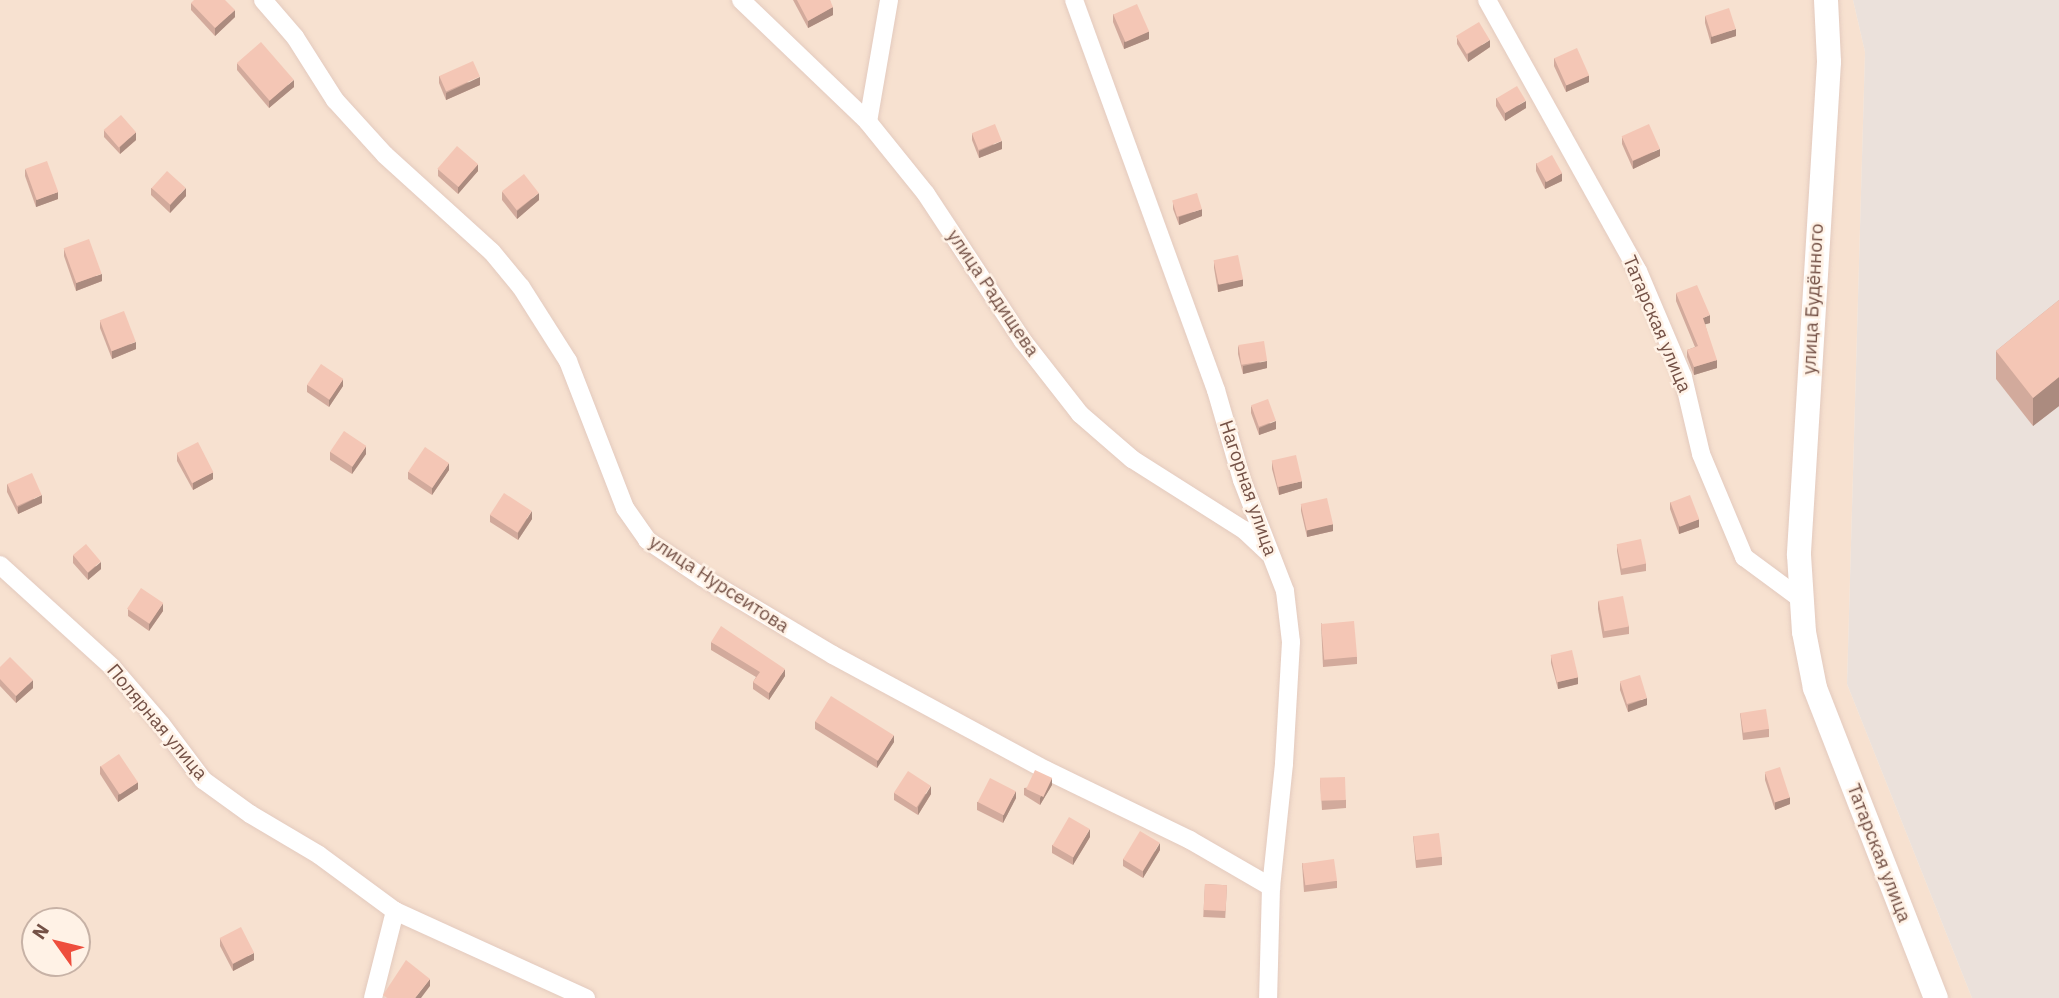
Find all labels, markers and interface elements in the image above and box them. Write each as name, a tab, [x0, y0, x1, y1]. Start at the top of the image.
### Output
street label: улица Будённого	[1798, 223, 1828, 375]
street label: улица Радищева	[942, 225, 1044, 361]
street label: Татарская улица	[1618, 252, 1696, 396]
street label: Нагорная улица	[1214, 417, 1282, 559]
street label: улица Нурсеитова	[645, 530, 793, 638]
street label: Полярная улица	[102, 659, 212, 785]
street label: Татарская улица	[1842, 781, 1916, 925]
north arrow	[21, 907, 91, 977]
text: N	[26, 919, 54, 944]

